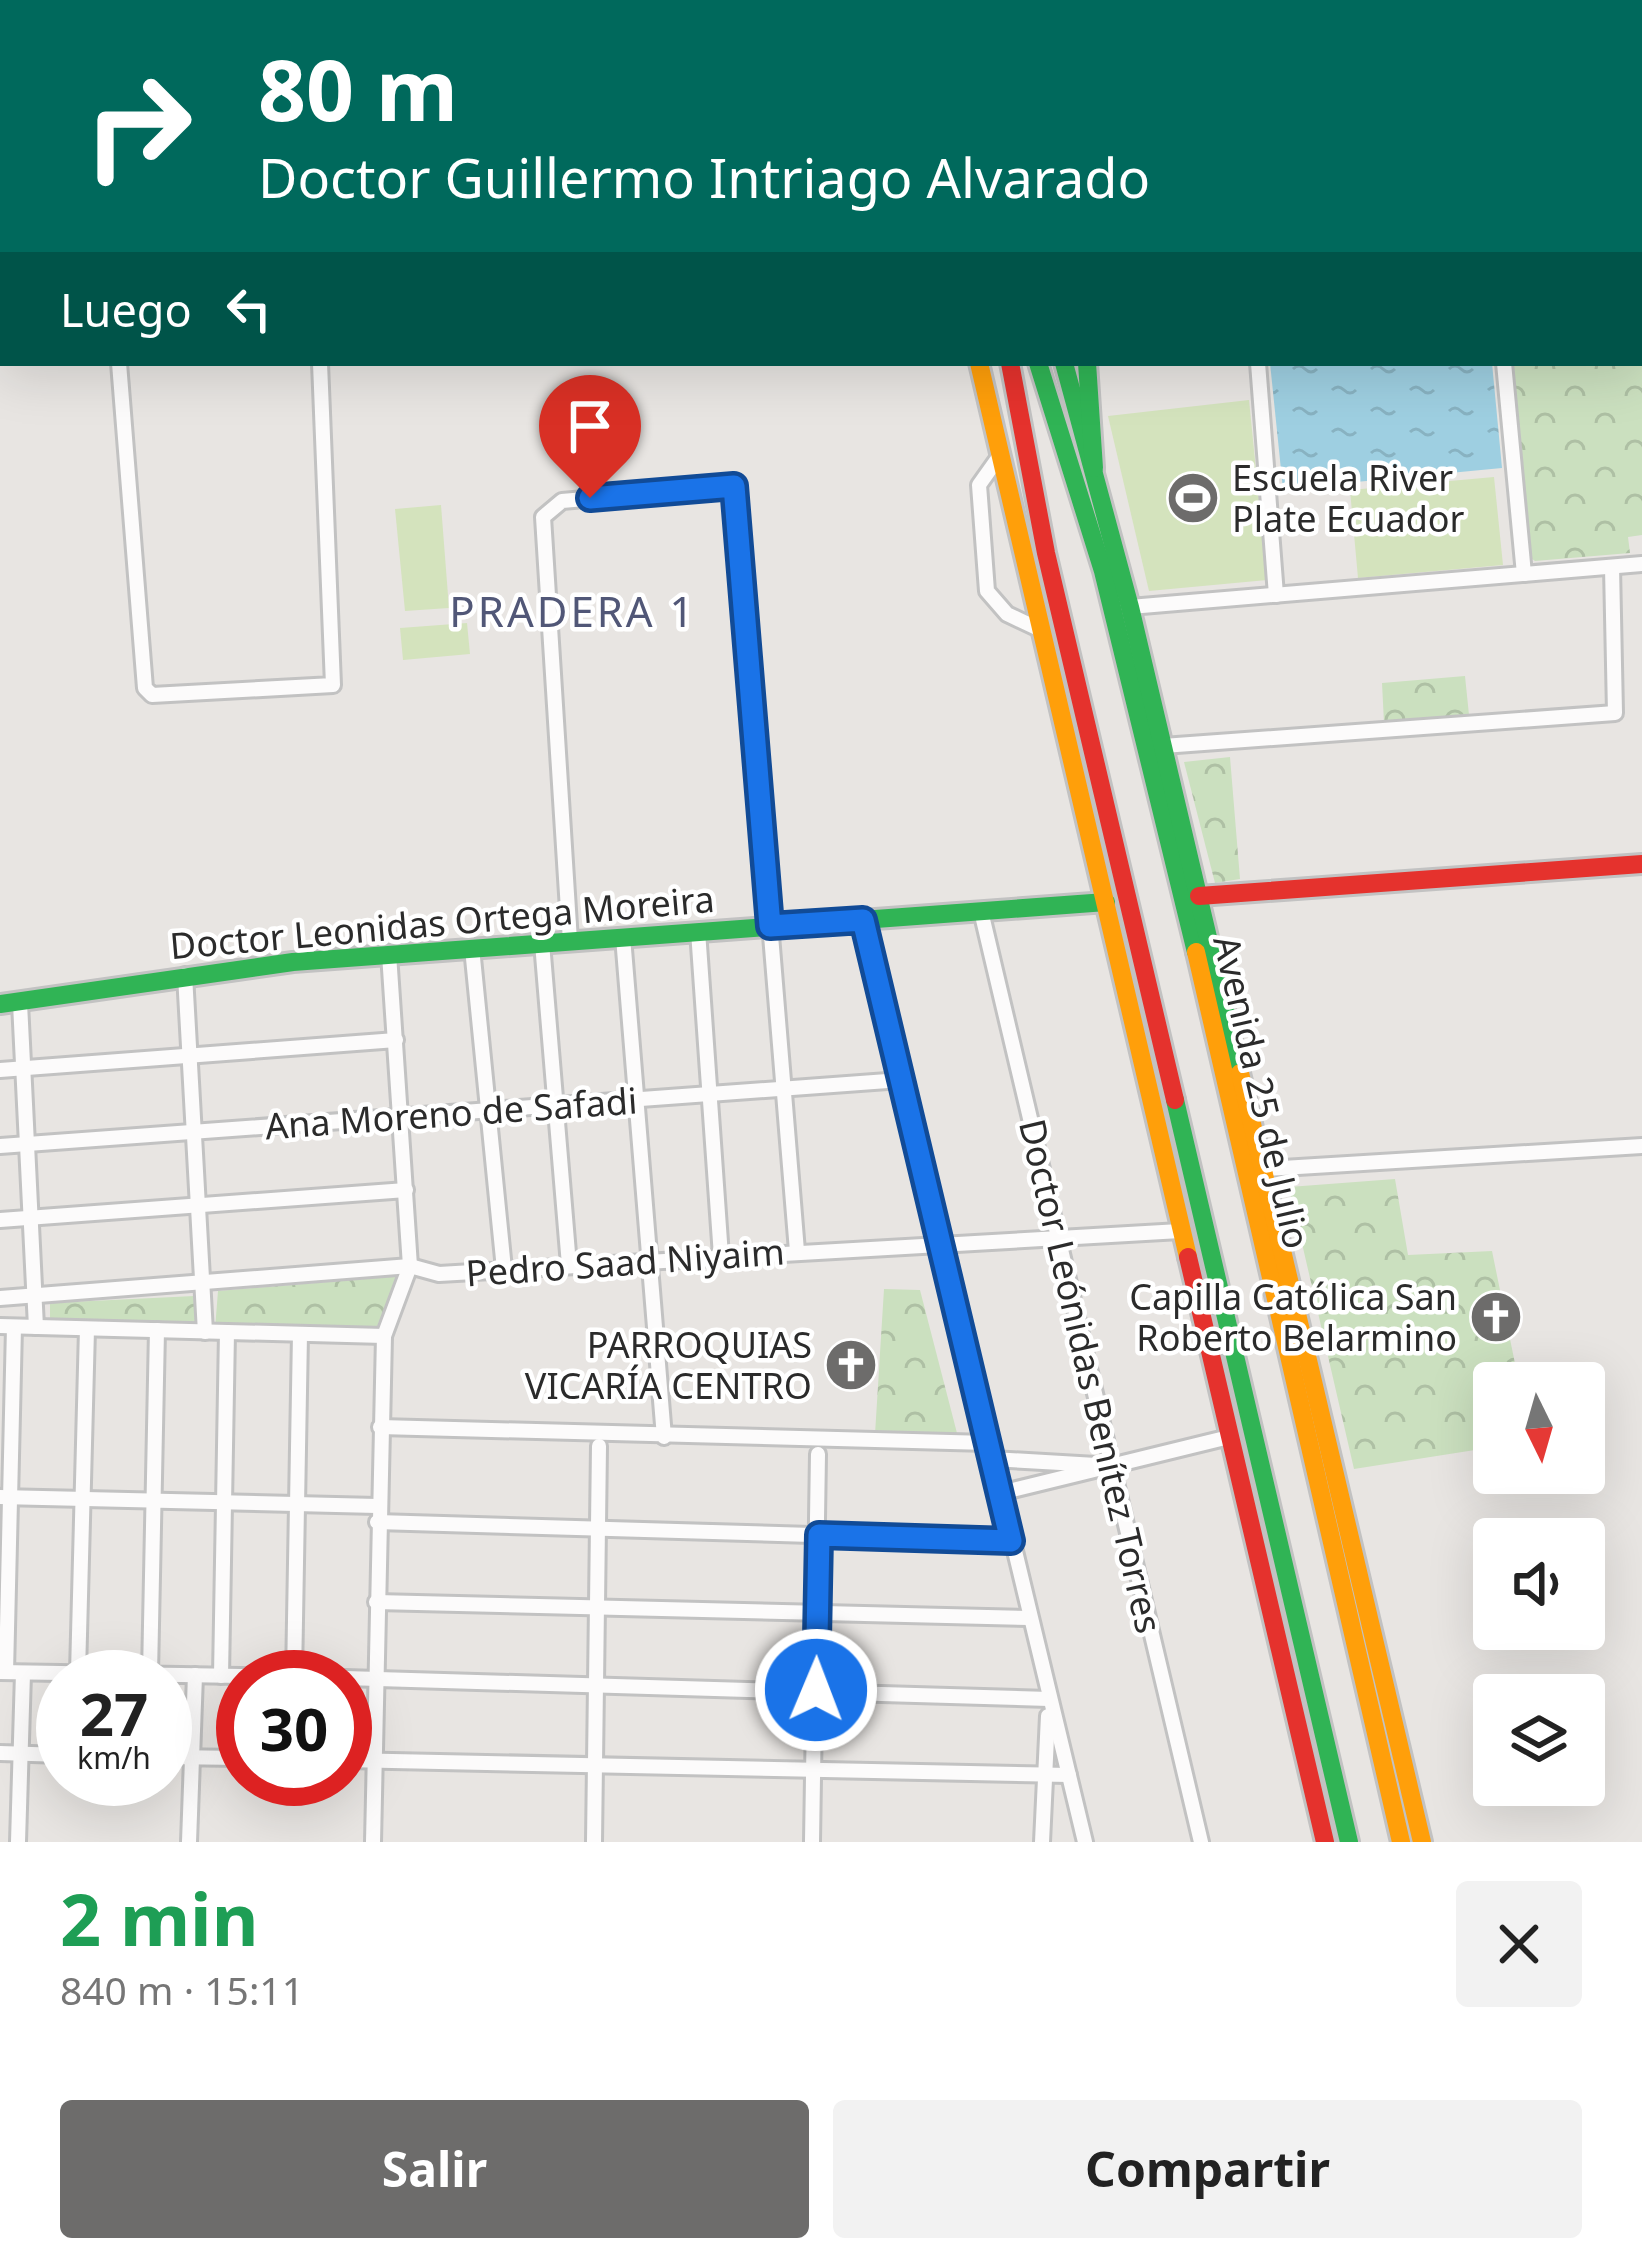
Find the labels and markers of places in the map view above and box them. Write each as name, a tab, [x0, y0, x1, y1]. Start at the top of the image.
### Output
pin	[539, 375, 641, 498]
place label: Escuela River Plate Ecuador	[1232, 453, 1465, 543]
sports icon: Escuela River Plate Ecuador	[1165, 470, 1221, 526]
place label: Capilla Católica San Roberto Belarmino	[1129, 1272, 1457, 1362]
church icon: Capilla Católica San Roberto Belarmino	[1468, 1289, 1524, 1345]
place label: PARROQUIAS VICARÍA CENTRO	[525, 1320, 812, 1410]
church icon: PARROQUIAS VICARÍA CENTRO	[823, 1337, 879, 1393]

